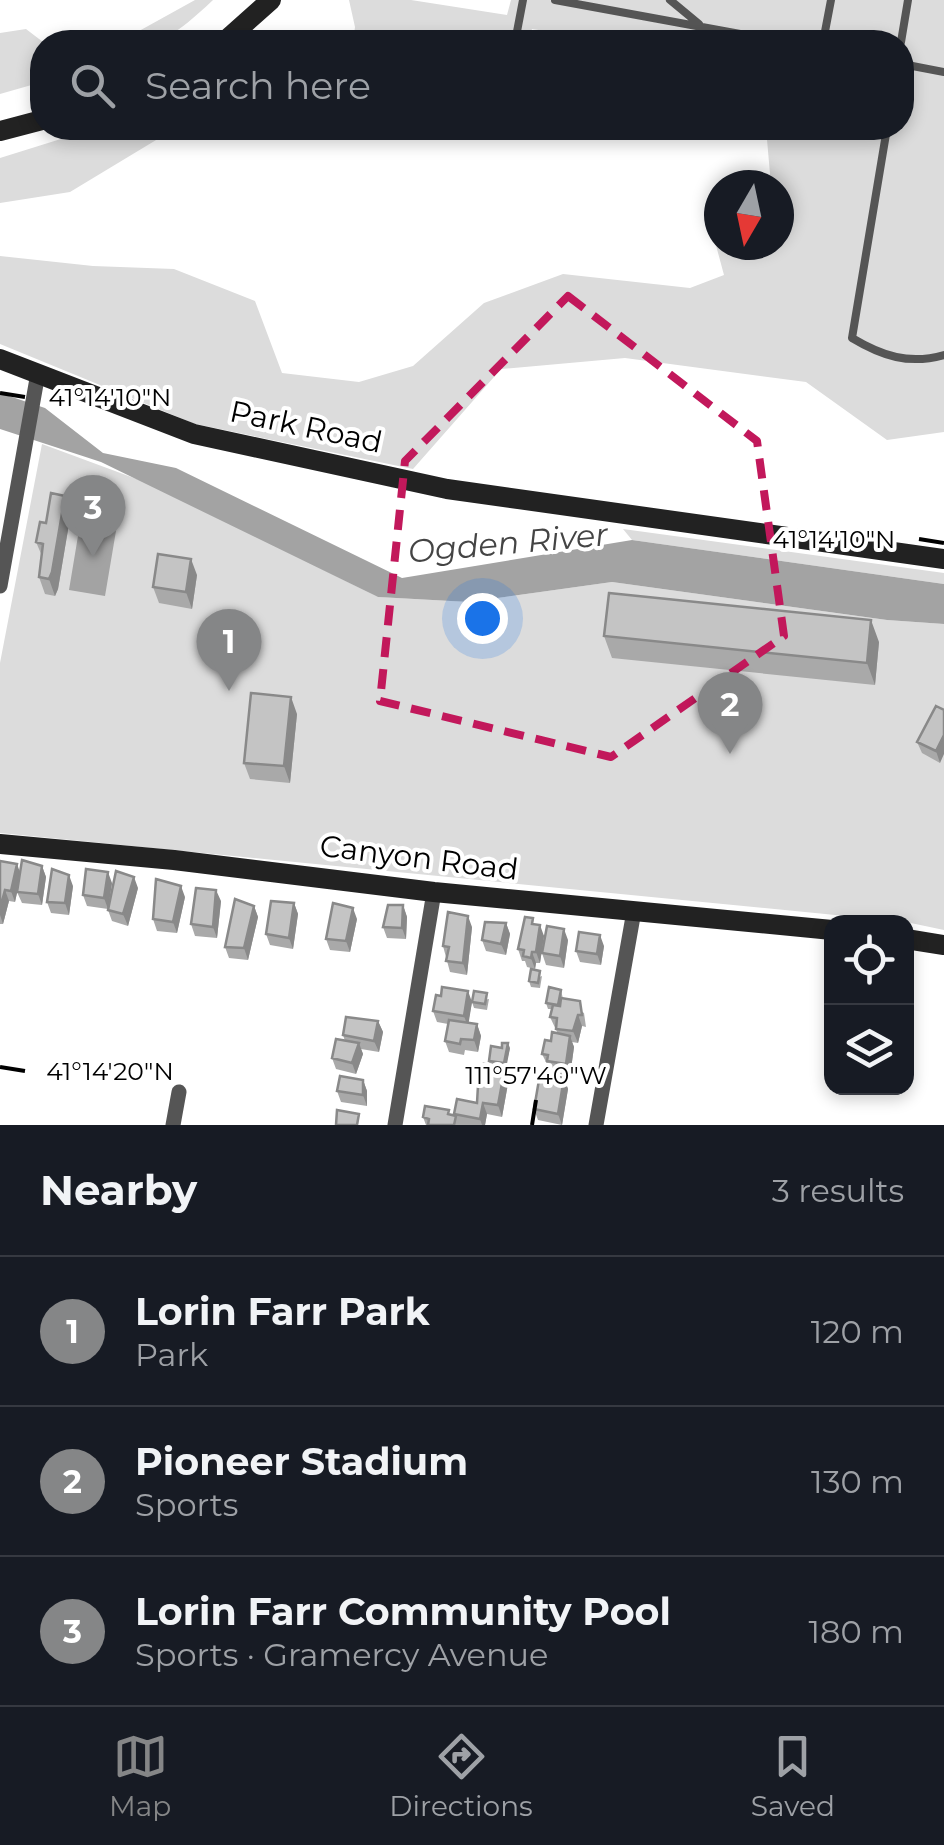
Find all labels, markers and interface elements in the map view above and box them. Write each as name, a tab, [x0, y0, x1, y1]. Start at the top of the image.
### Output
search box	[30, 30, 914, 140]
icon: search	[65, 58, 120, 113]
text: Search here	[145, 62, 371, 109]
north arrow	[704, 170, 794, 260]
text: 41°14'10"N	[49, 382, 171, 412]
street label: Park Road	[227, 392, 386, 461]
pin: 3	[61, 474, 126, 557]
water label: Ogden River	[406, 514, 611, 571]
text: 41°14'10"N	[773, 524, 895, 554]
your location	[457, 593, 508, 644]
pin: 1	[196, 608, 262, 691]
pin: 2	[698, 672, 762, 754]
street label: Canyon Road	[318, 827, 520, 888]
map controls	[824, 915, 914, 1095]
button: locate	[824, 915, 914, 1005]
button: layers	[824, 1005, 914, 1095]
text: 41°14'20"N	[46, 1056, 174, 1086]
text: 111°57'40"W	[465, 1060, 607, 1090]
text: Nearby	[40, 1164, 197, 1216]
text: 3 results	[772, 1171, 904, 1210]
text: Lorin Farr Park	[135, 1288, 430, 1335]
text: 1	[66, 1312, 79, 1351]
text: 120 m	[811, 1312, 904, 1351]
text: Park	[135, 1335, 208, 1374]
text: Pioneer Stadium	[135, 1438, 468, 1485]
text: 2	[63, 1462, 82, 1501]
text: 130 m	[811, 1462, 904, 1501]
text: Sports	[135, 1485, 238, 1524]
text: Lorin Farr Community Pool	[135, 1588, 671, 1635]
text: 3	[63, 1612, 82, 1651]
text: 180 m	[809, 1612, 904, 1651]
text: Sports · Gramercy Avenue	[135, 1635, 548, 1674]
tab: Map	[109, 1729, 171, 1823]
tab: Directions	[389, 1729, 533, 1823]
tab: Saved	[751, 1729, 835, 1823]

